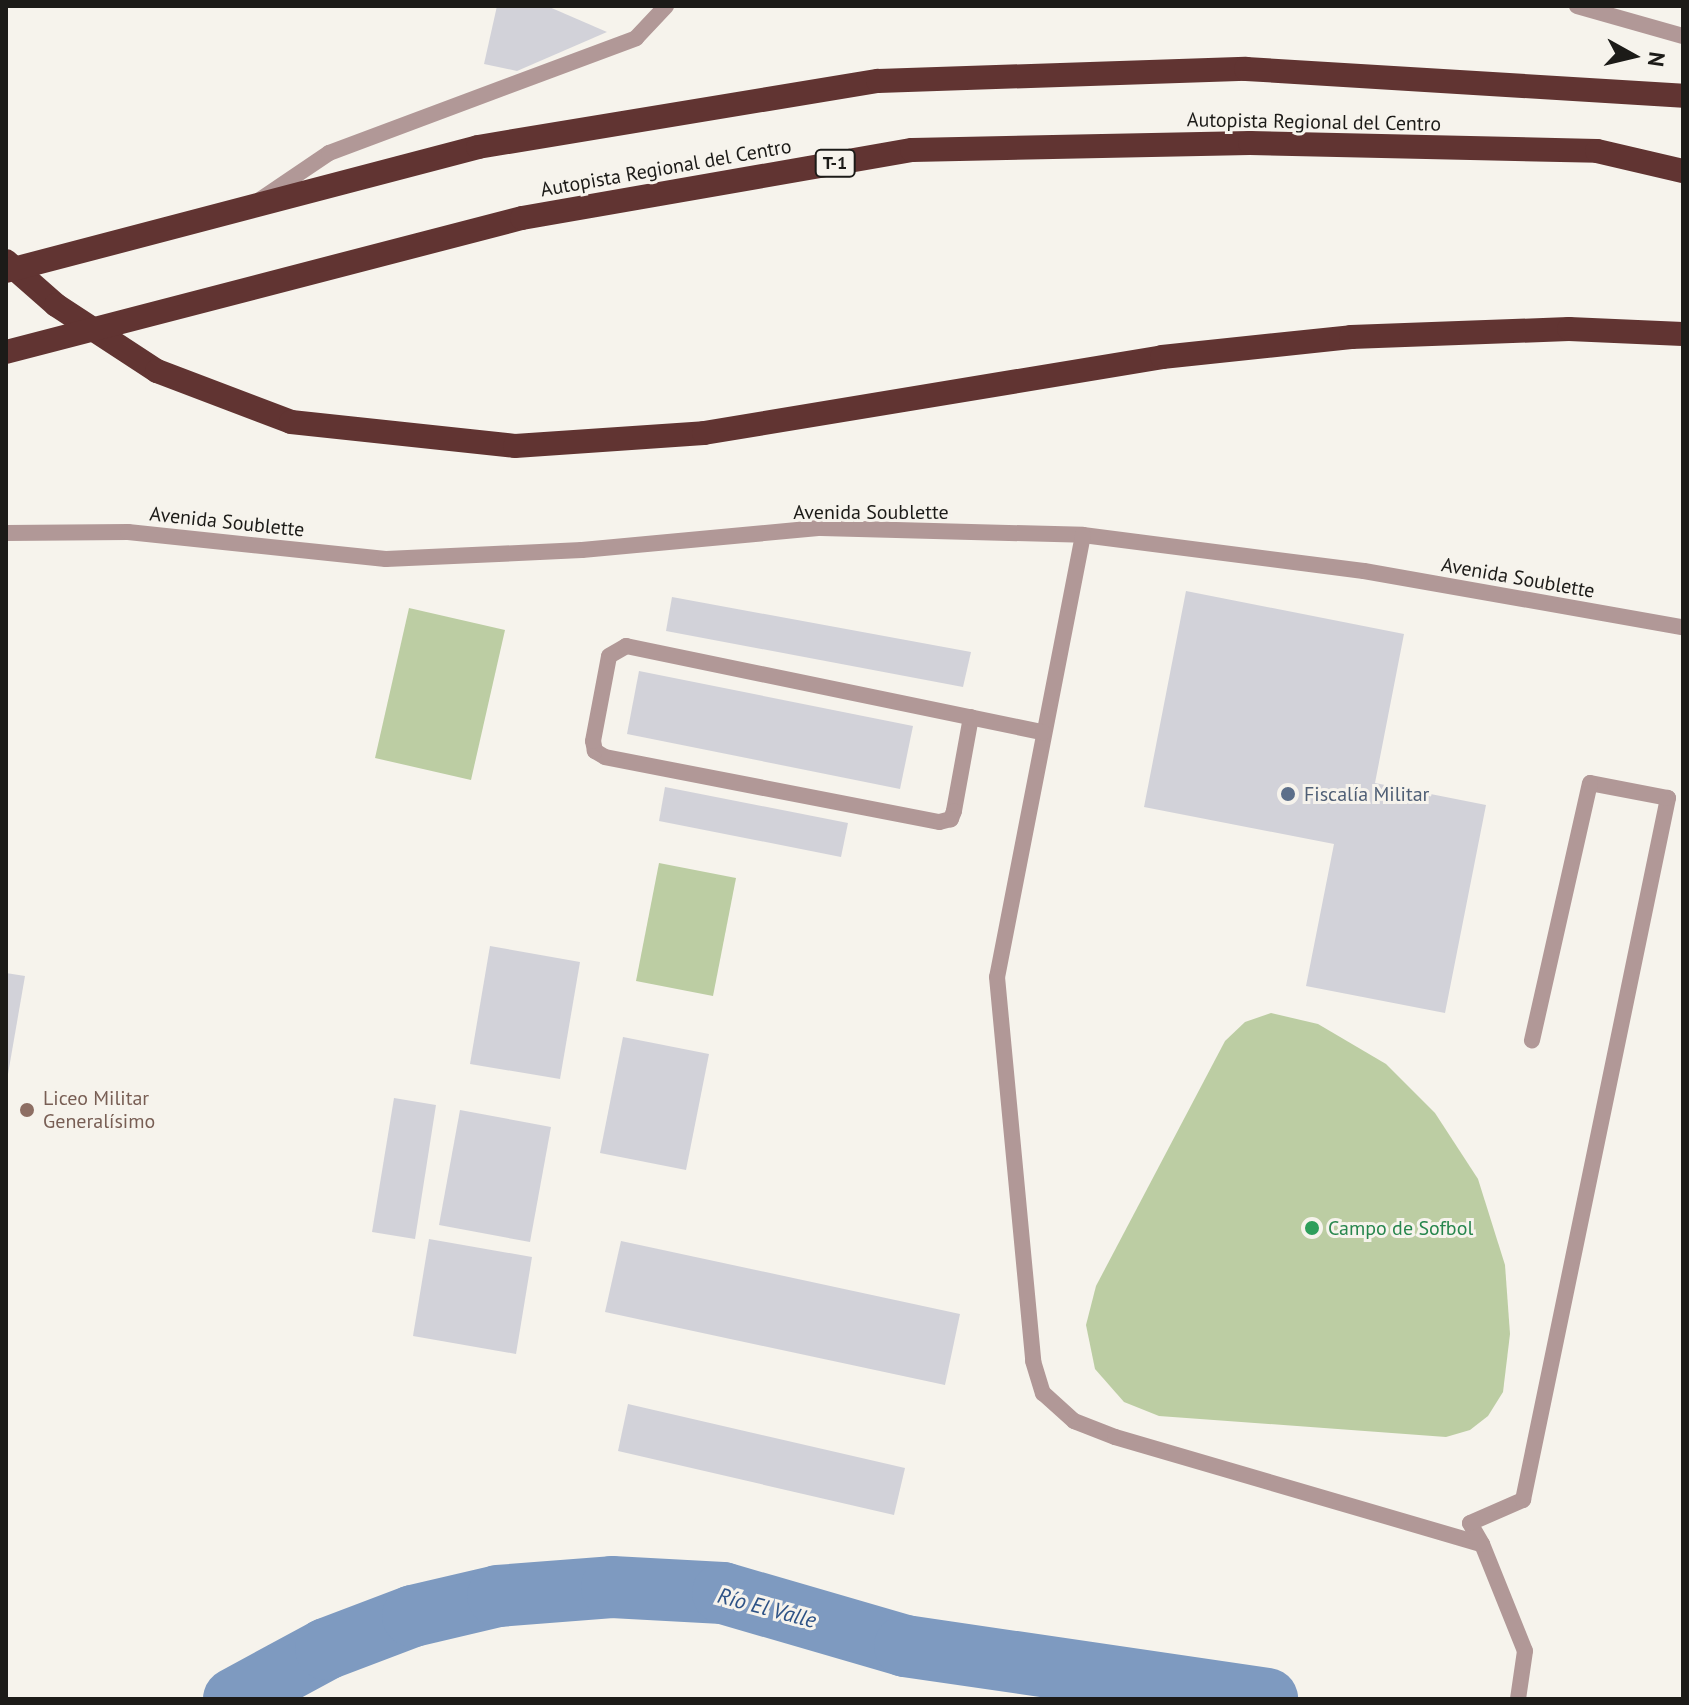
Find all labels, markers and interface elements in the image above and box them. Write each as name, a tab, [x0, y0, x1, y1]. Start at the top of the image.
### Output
north arrow	[1593, 16, 1673, 96]
text: N	[1642, 50, 1672, 68]
street label: Autopista Regional del Centro	[1187, 108, 1441, 136]
street label: Autopista Regional del Centro	[539, 134, 793, 202]
road number: T-1	[813, 149, 857, 177]
street label: Avenida Soublette	[793, 500, 949, 524]
street label: Avenida Soublette	[149, 502, 305, 542]
street label: Avenida Soublette	[1439, 553, 1597, 603]
place label: Fiscalía Militar	[1304, 782, 1429, 806]
marker: Fiscalía Militar	[1279, 785, 1297, 803]
place label: Liceo Militar Generalísimo	[43, 1086, 155, 1133]
marker: Liceo Militar Generalísimo	[18, 1101, 36, 1119]
place label: Campo de Sofbol	[1328, 1216, 1473, 1240]
marker: Campo de Sofbol	[1303, 1219, 1321, 1237]
water label: Río El Valle	[715, 1582, 819, 1634]

